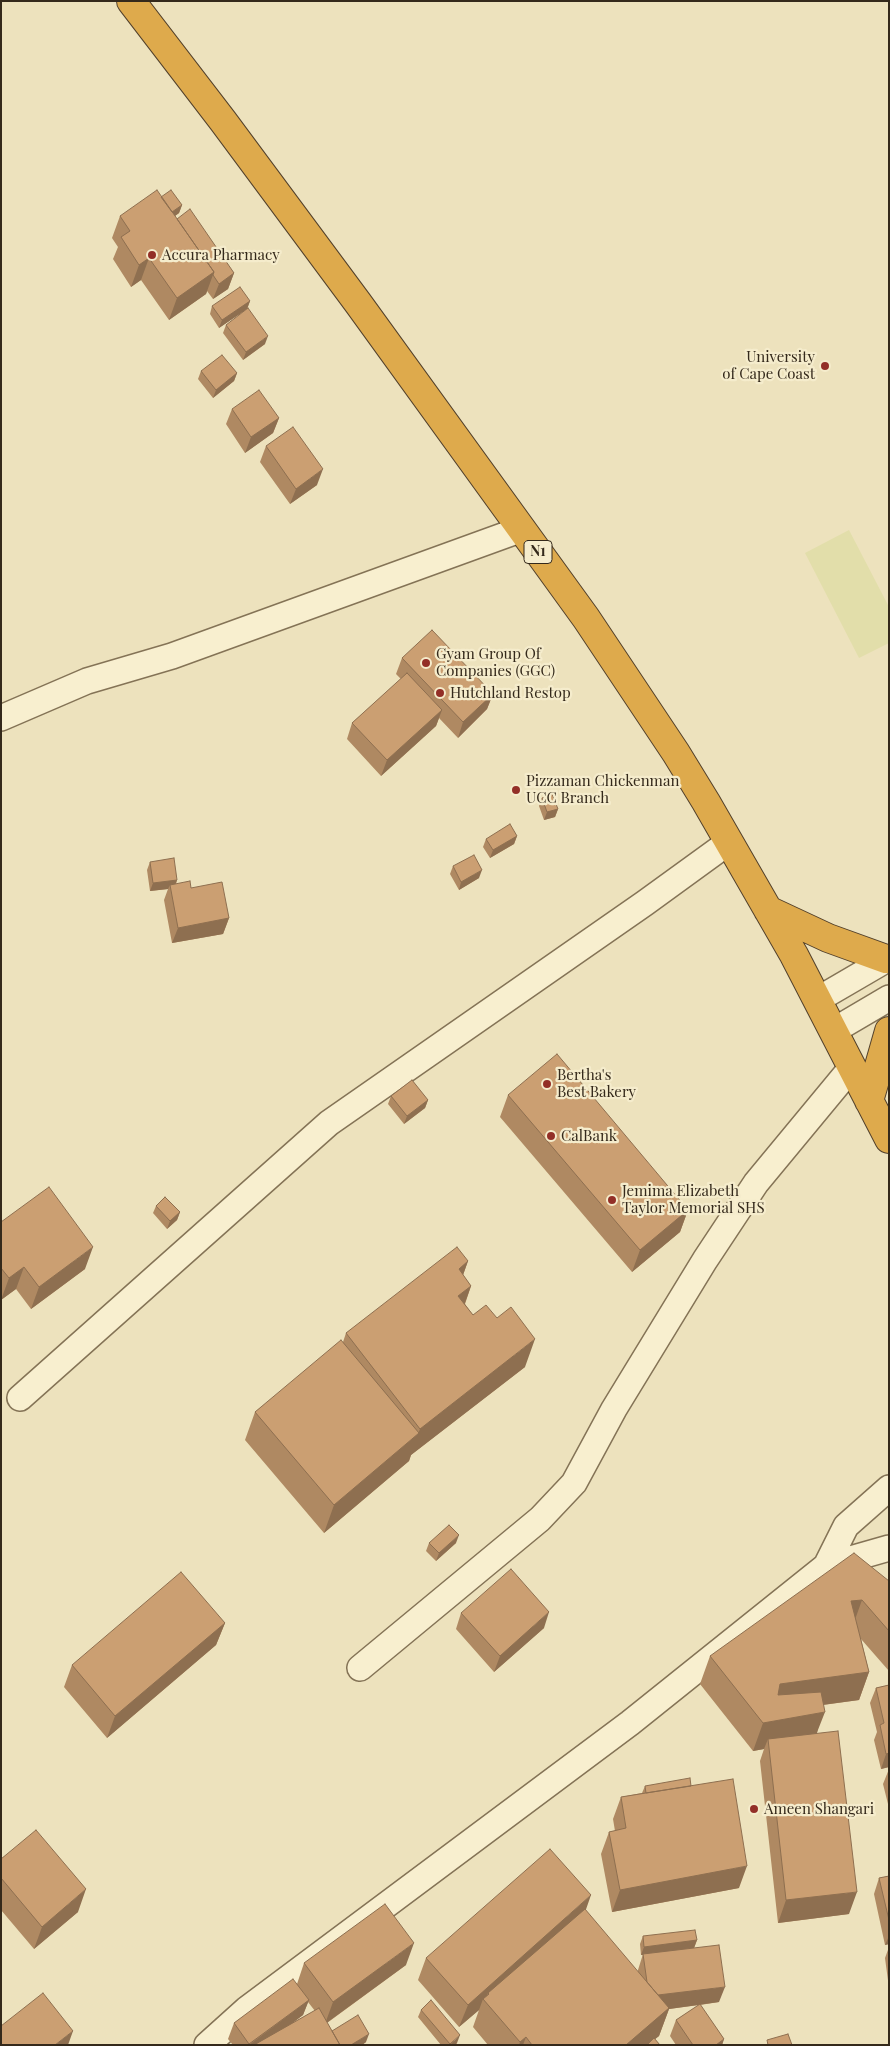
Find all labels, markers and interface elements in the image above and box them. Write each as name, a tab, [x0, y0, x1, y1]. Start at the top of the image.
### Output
place label: Accura Pharmacy	[162, 246, 280, 264]
marker: Accura Pharmacy	[146, 249, 158, 261]
place label: University of Cape Coast	[722, 348, 815, 383]
marker: University of Cape Coast	[819, 360, 831, 372]
road number: N1	[524, 540, 552, 564]
place label: Gyam Group Of Companies (GGC)	[436, 645, 555, 680]
marker: Gyam Group Of Companies (GGC)	[420, 657, 432, 669]
place label: Hutchland Restop	[450, 684, 571, 702]
marker: Hutchland Restop	[434, 687, 446, 699]
place label: Pizzaman Chickenman UCC Branch	[526, 772, 679, 807]
marker: Pizzaman Chickenman UCC Branch	[510, 784, 522, 796]
place label: Bertha's Best Bakery	[557, 1066, 636, 1101]
marker: Bertha's Best Bakery	[541, 1078, 553, 1090]
place label: CalBank	[561, 1127, 617, 1145]
marker: CalBank	[545, 1130, 557, 1142]
place label: Jemima Elizabeth Taylor Memorial SHS	[622, 1182, 764, 1217]
marker: Jemima Elizabeth Taylor Memorial SHS	[606, 1194, 618, 1206]
place label: Ameen Shangari	[764, 1800, 874, 1818]
marker: Ameen Shangari	[748, 1803, 760, 1815]

